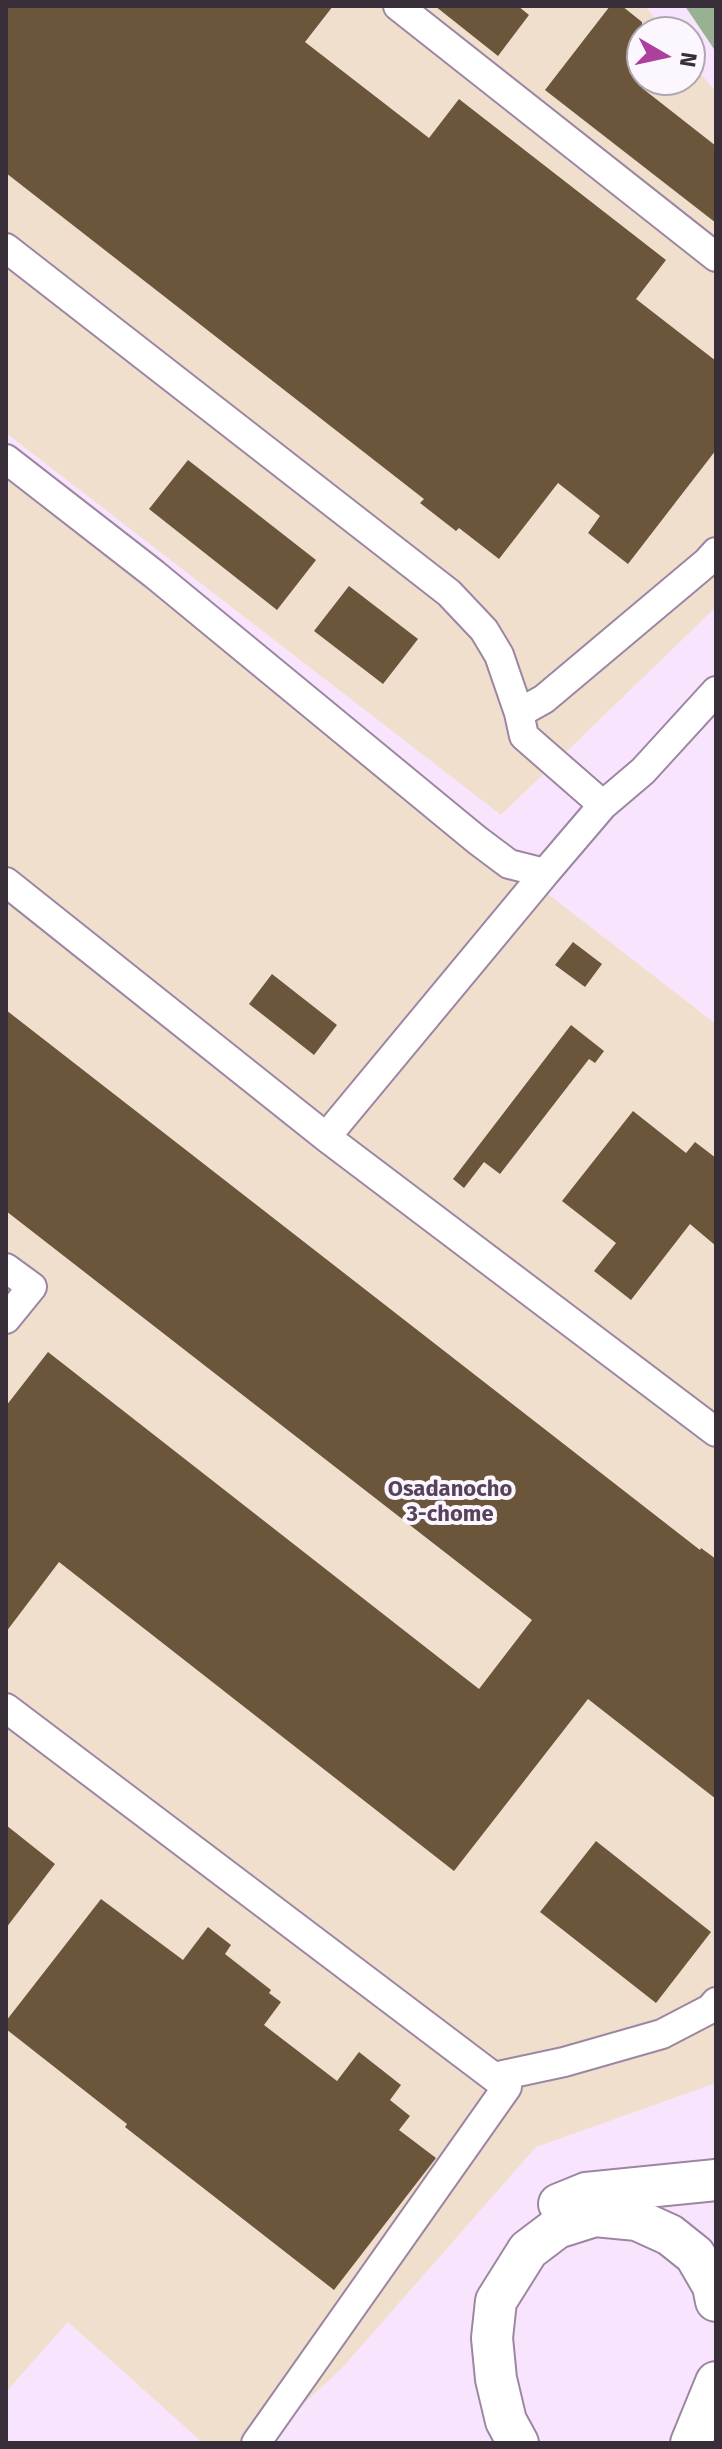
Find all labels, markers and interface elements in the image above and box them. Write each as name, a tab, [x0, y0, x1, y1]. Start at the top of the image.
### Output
north arrow	[626, 16, 706, 96]
text: N	[674, 50, 703, 69]
district label: Osadanocho 3-chome	[388, 1477, 512, 1528]

